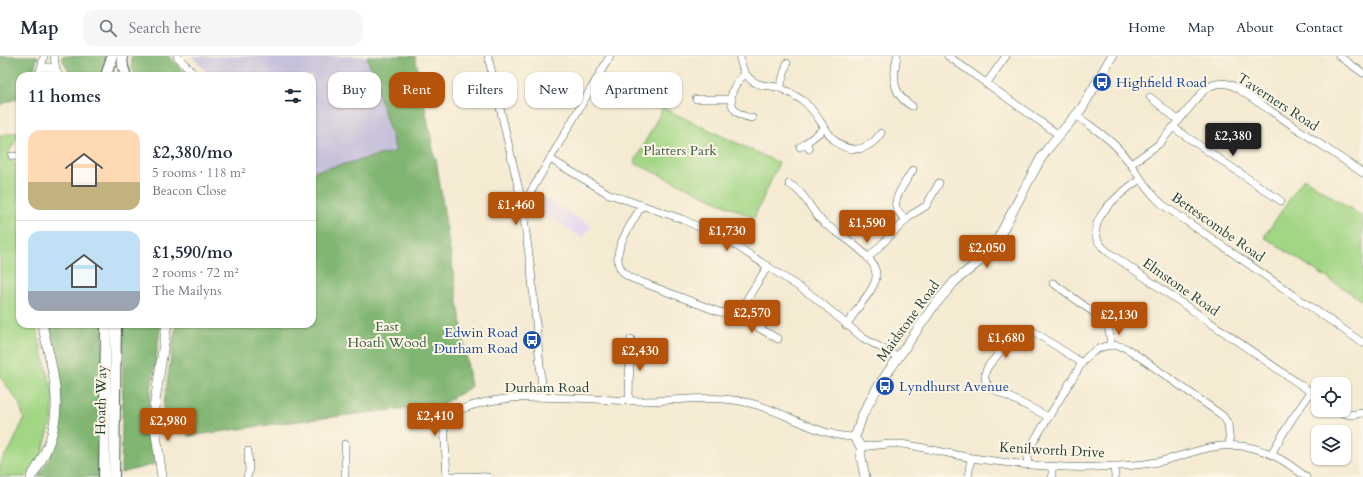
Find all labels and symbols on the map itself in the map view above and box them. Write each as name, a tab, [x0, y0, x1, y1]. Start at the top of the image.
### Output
street label: Taverners Road	[1234, 69, 1323, 136]
bus stop icon: Highfield Road	[1091, 71, 1113, 93]
place label: Highfield Road	[1116, 73, 1208, 92]
pin: £2,380	[1200, 123, 1266, 157]
park label: Platters Park	[643, 141, 717, 160]
street label: Bettescombe Road	[1168, 188, 1269, 267]
pin: £1,460	[483, 192, 549, 226]
pin: £1,590	[834, 210, 900, 244]
pin: £1,730	[694, 218, 760, 252]
pin: £2,050	[954, 235, 1020, 269]
street label: Elmstone Road	[1139, 254, 1224, 321]
street label: Maidstone Road	[872, 276, 944, 365]
pin: £2,570	[719, 300, 785, 334]
pin: £2,130	[1086, 302, 1152, 336]
park label: East Hoath Wood	[347, 317, 427, 352]
place label: Edwin Road Durham Road	[434, 323, 519, 358]
pin: £1,680	[973, 325, 1039, 359]
bus stop icon: Edwin Road Durham Road	[521, 329, 543, 351]
pin: £2,430	[607, 338, 673, 372]
street label: Hoath Way	[91, 364, 111, 435]
bus stop icon: Lyndhurst Avenue	[874, 375, 896, 397]
place label: Lyndhurst Avenue	[899, 377, 1009, 396]
street label: Durham Road	[505, 378, 590, 397]
pin: £2,410	[402, 403, 468, 437]
pin: £2,980	[135, 408, 201, 442]
street label: Kenilworth Drive	[999, 438, 1105, 462]

